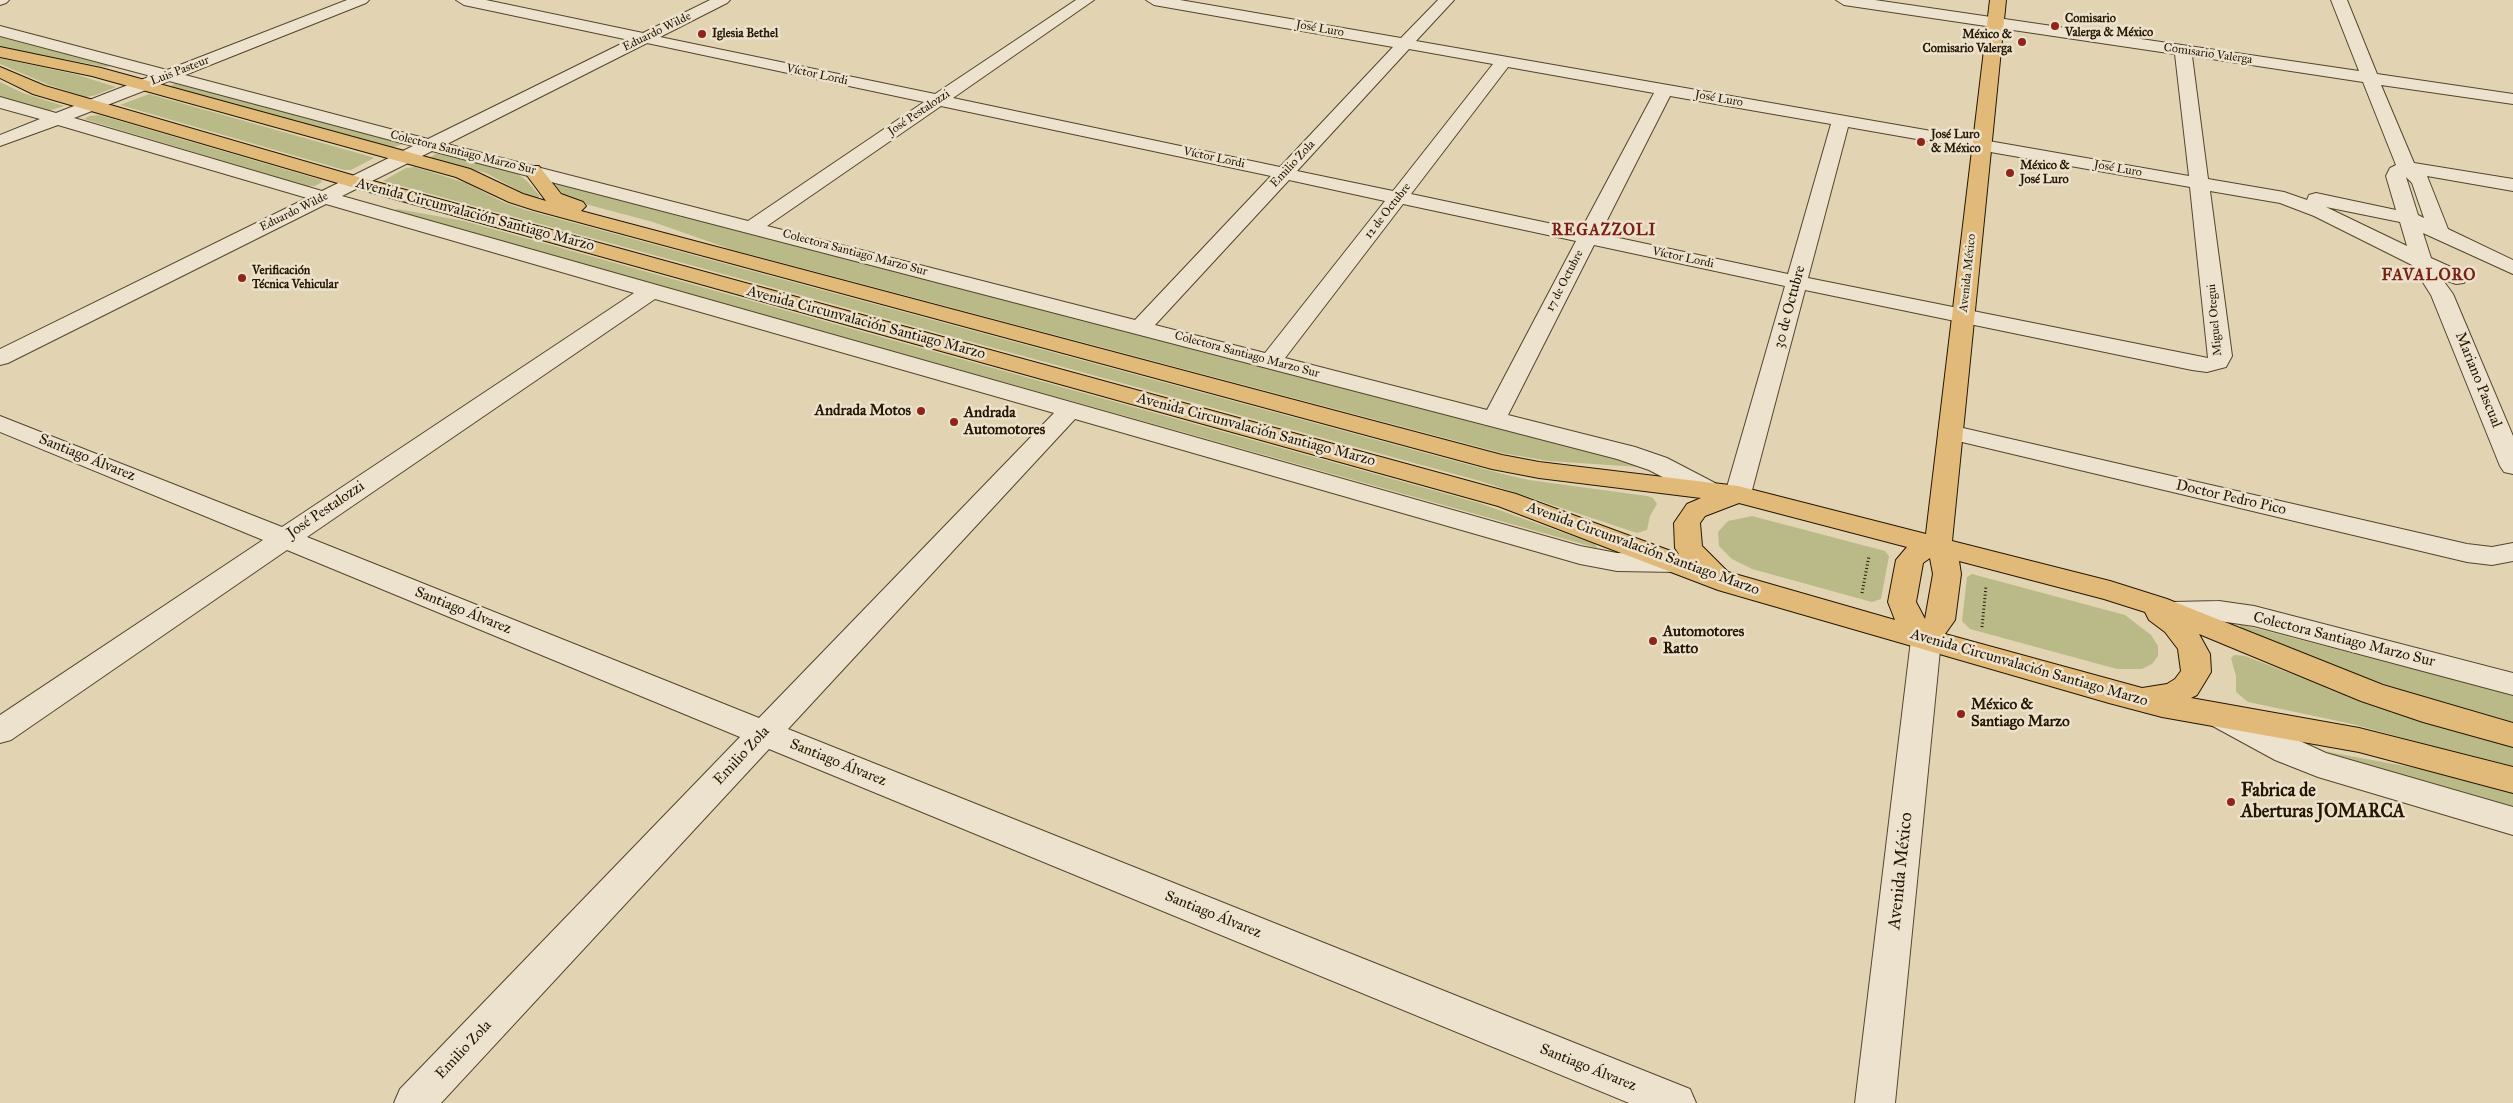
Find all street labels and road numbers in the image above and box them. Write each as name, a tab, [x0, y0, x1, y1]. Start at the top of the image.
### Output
street label: Eduardo Wilde	[620, 9, 694, 55]
street label: José Luro	[1295, 18, 1345, 40]
street label: Comisario Valerga	[2163, 41, 2253, 67]
street label: Luis Pasteur	[149, 53, 211, 89]
street label: Víctor Lordi	[785, 61, 849, 89]
street label: José Pestalozzi	[885, 87, 953, 139]
street label: José Luro	[1694, 88, 1744, 110]
street label: Colectora Santiago Marzo Sur	[389, 128, 537, 178]
street label: Emilio Zola	[1268, 137, 1318, 191]
street label: Víctor Lordi	[1182, 144, 1246, 172]
street label: José Luro	[2093, 158, 2143, 180]
street label: Avenida Circunvalación Santiago Marzo	[354, 174, 596, 256]
street label: 12 de Octubre	[1362, 180, 1414, 242]
street label: Eduardo Wilde	[257, 189, 331, 235]
street label: Colectora Santiago Marzo Sur	[781, 227, 929, 279]
street label: Avenida México	[1957, 233, 1979, 313]
street label: Víctor Lordi	[1651, 244, 1715, 272]
street label: 17 de Octubre	[1543, 248, 1587, 314]
street label: 30 de Octubre	[1770, 264, 1810, 350]
street label: Avenida Circunvalación Santiago Marzo	[745, 282, 987, 364]
street label: Miguel Otegui	[2205, 283, 2225, 357]
street label: Colectora Santiago Marzo Sur	[1173, 329, 1321, 381]
street label: Mariano Pascual	[2451, 329, 2505, 431]
street label: Avenida Circunvalación Santiago Marzo	[1135, 389, 1377, 471]
street label: Santiago Álvarez	[36, 430, 138, 486]
street label: José Pestalozzi	[284, 477, 368, 543]
street label: Doctor Pedro Pico	[2174, 477, 2288, 519]
street label: Avenida Circunvalación Santiago Marzo	[1524, 498, 1762, 600]
street label: Santiago Álvarez	[412, 583, 514, 639]
street label: Colectora Santiago Marzo Sur	[2251, 609, 2437, 671]
street label: Avenida Circunvalación Santiago Marzo	[1908, 625, 2150, 711]
street label: Emilio Zola	[710, 723, 774, 789]
street label: Santiago Álvarez	[787, 735, 889, 791]
street label: Avenida México	[1884, 811, 1918, 931]
street label: Santiago Álvarez	[1162, 887, 1264, 943]
street label: Emilio Zola	[432, 1017, 496, 1083]
street label: Santiago Álvarez	[1537, 1040, 1639, 1096]

